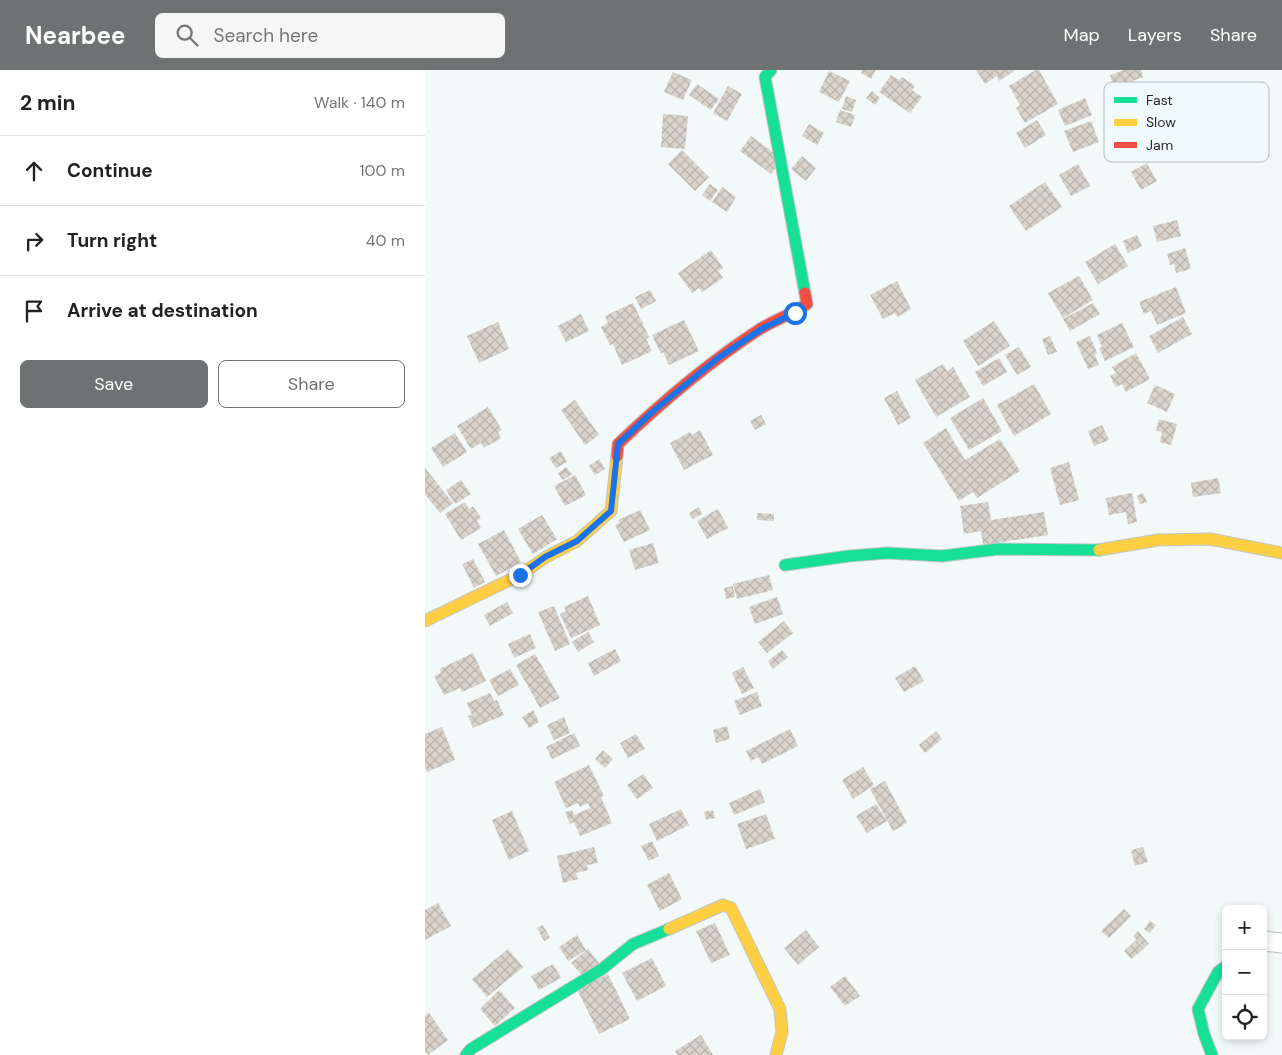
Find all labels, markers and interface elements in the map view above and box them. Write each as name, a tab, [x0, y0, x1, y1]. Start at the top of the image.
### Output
search box	[155, 13, 505, 58]
text: Nearbee	[25, 20, 125, 51]
icon: search	[173, 21, 201, 49]
text: Search here	[213, 23, 318, 48]
text: Map	[1064, 23, 1100, 47]
text: Layers	[1128, 23, 1182, 47]
text: Share	[1210, 23, 1257, 47]
legend	[1104, 82, 1269, 162]
text: 2 min	[20, 89, 76, 117]
text: Fast	[1146, 91, 1173, 109]
text: Walk · 140 m	[314, 92, 405, 113]
text: Slow	[1146, 113, 1176, 131]
text: Jam	[1146, 136, 1173, 154]
icon: ahead	[20, 157, 48, 185]
text: Continue	[67, 158, 153, 183]
text: 100 m	[360, 160, 405, 181]
icon: right	[20, 227, 48, 255]
text: Turn right	[67, 228, 157, 253]
text: 40 m	[366, 230, 405, 251]
icon: arrive	[20, 297, 48, 325]
text: Arrive at destination	[67, 298, 258, 323]
route start	[784, 302, 807, 325]
button: Save	[20, 360, 208, 408]
button: Share	[218, 360, 405, 408]
route end	[509, 564, 532, 587]
map controls	[1222, 905, 1267, 1040]
button: +	[1222, 905, 1267, 950]
button: −	[1222, 950, 1267, 995]
button: locate	[1222, 995, 1267, 1040]

